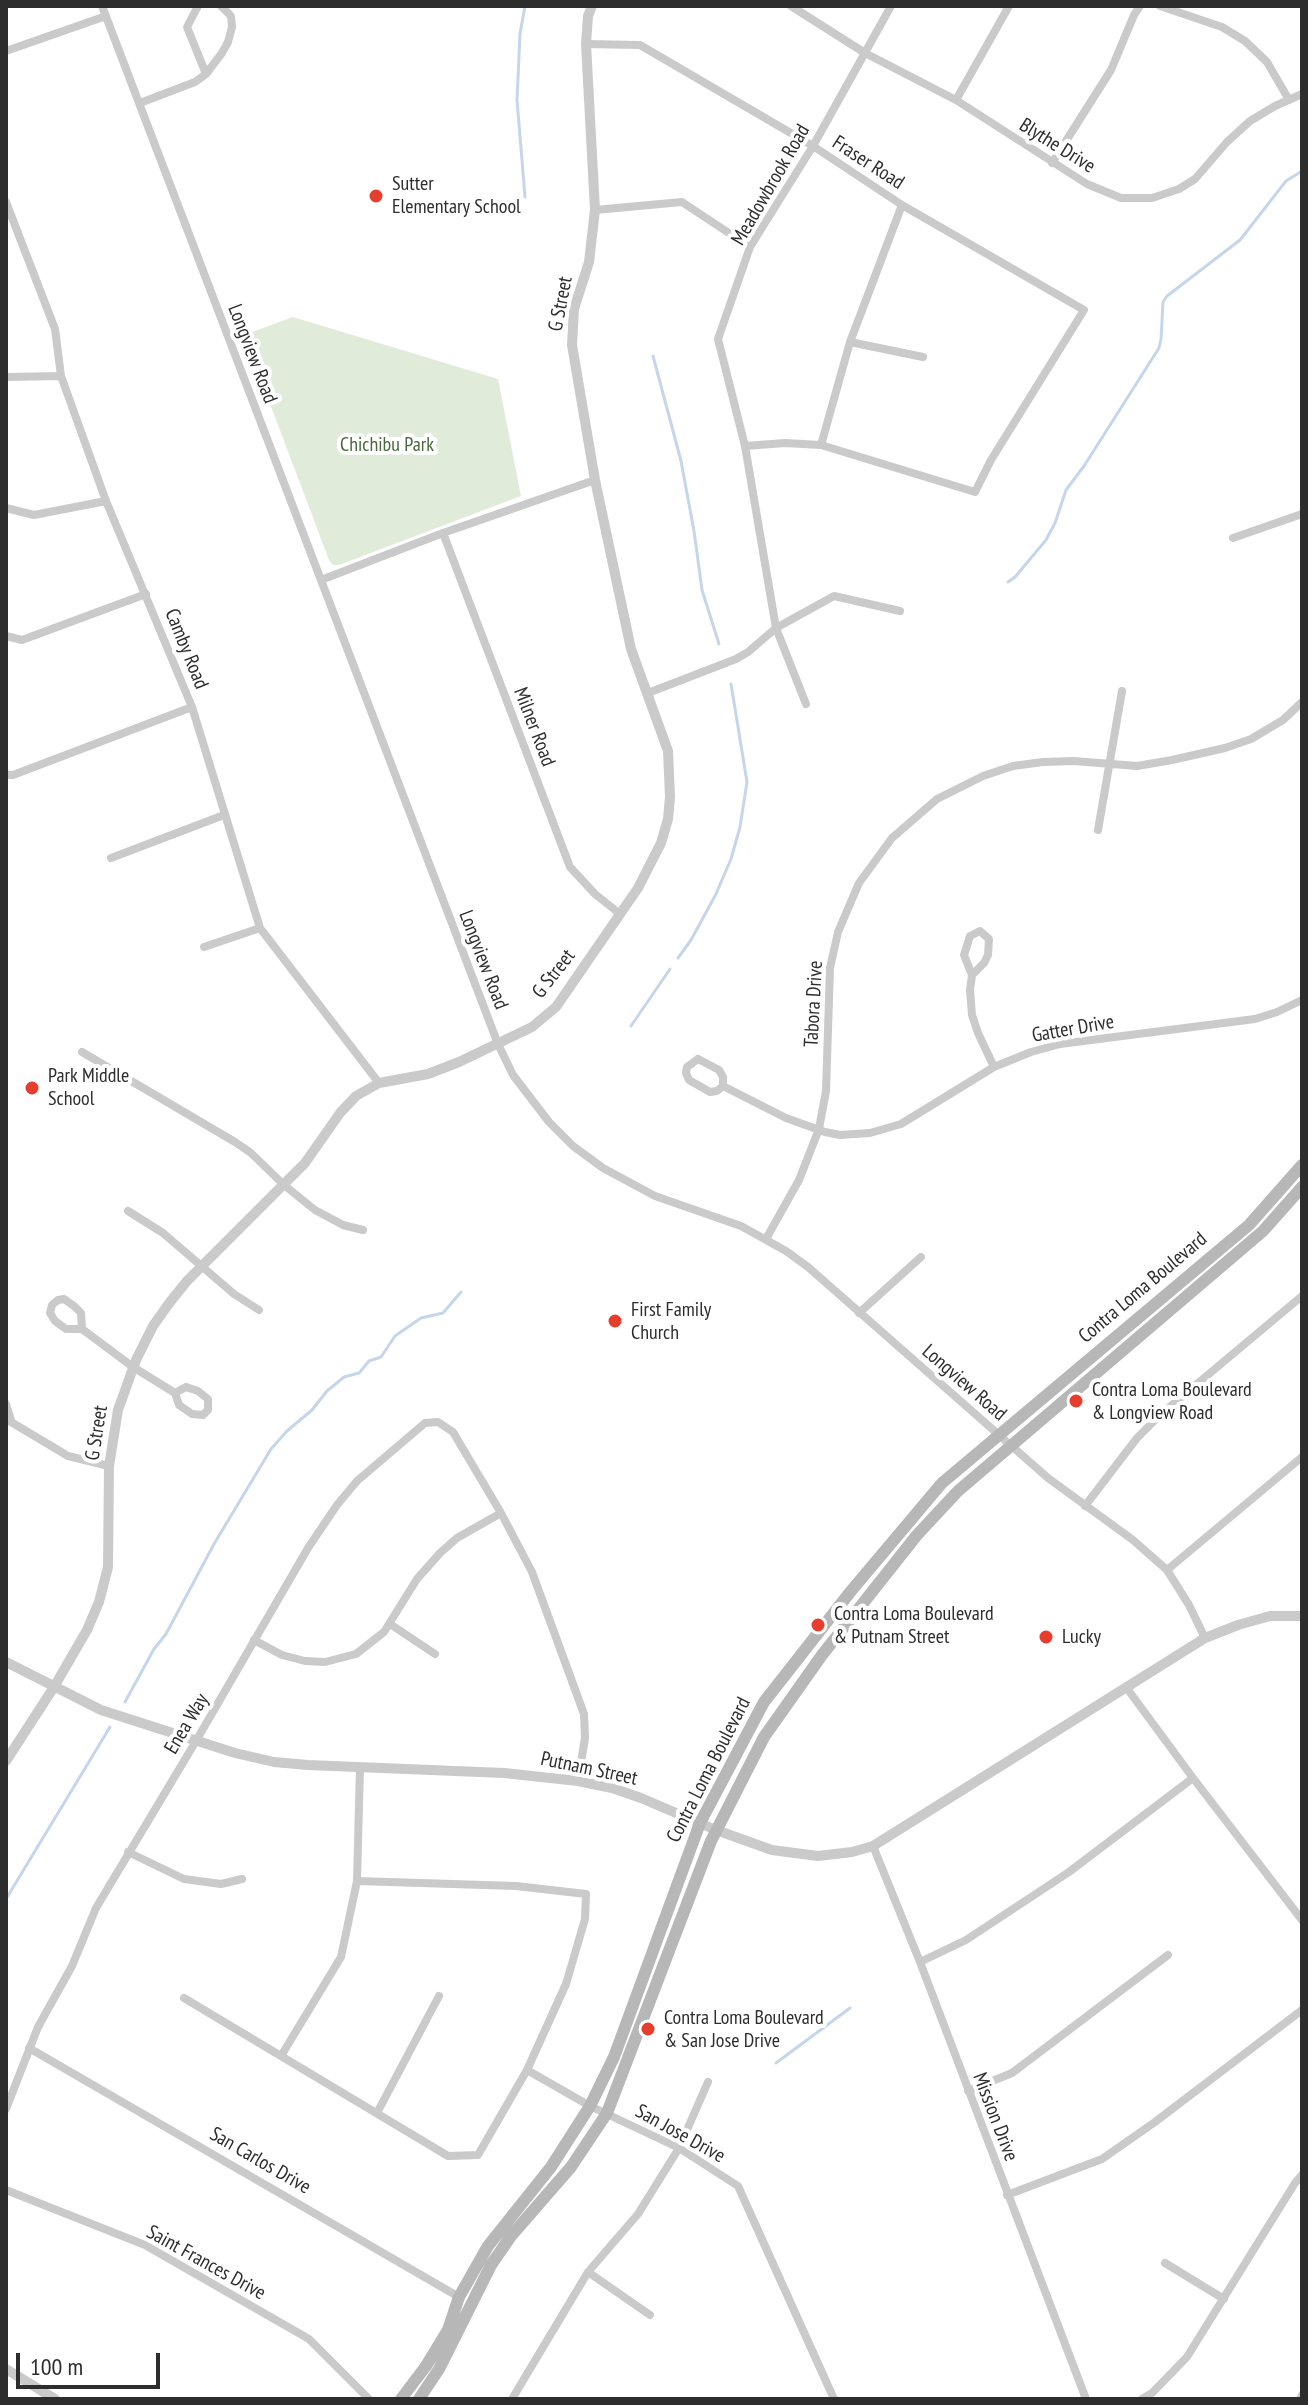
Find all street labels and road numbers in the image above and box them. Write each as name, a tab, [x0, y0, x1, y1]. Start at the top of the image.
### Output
street label: Blythe Drive	[1015, 113, 1099, 179]
street label: Meadowbrook Road	[727, 120, 815, 250]
street label: Fraser Road	[828, 131, 908, 195]
street label: G Street	[544, 274, 578, 334]
street label: Longview Road	[222, 301, 282, 407]
street label: Camby Road	[159, 605, 213, 693]
street label: Milner Road	[508, 684, 560, 770]
street label: Longview Road	[453, 907, 513, 1013]
street label: G Street	[527, 945, 581, 1003]
street label: Tabora Drive	[800, 960, 828, 1048]
street label: Gatter Drive	[1030, 1010, 1116, 1048]
street label: Contra Loma Boulevard	[1074, 1227, 1212, 1349]
street label: Longview Road	[917, 1340, 1011, 1426]
street label: G Street	[81, 1404, 113, 1462]
street label: Enea Way	[160, 1689, 214, 1759]
street label: Contra Loma Boulevard	[662, 1693, 756, 1847]
street label: Putnam Street	[539, 1747, 639, 1791]
street label: Mission Drive	[967, 2069, 1023, 2165]
street label: San Jose Drive	[631, 2100, 729, 2168]
street label: San Carlos Drive	[205, 2122, 315, 2200]
street label: Saint Frances Drive	[142, 2220, 270, 2306]

